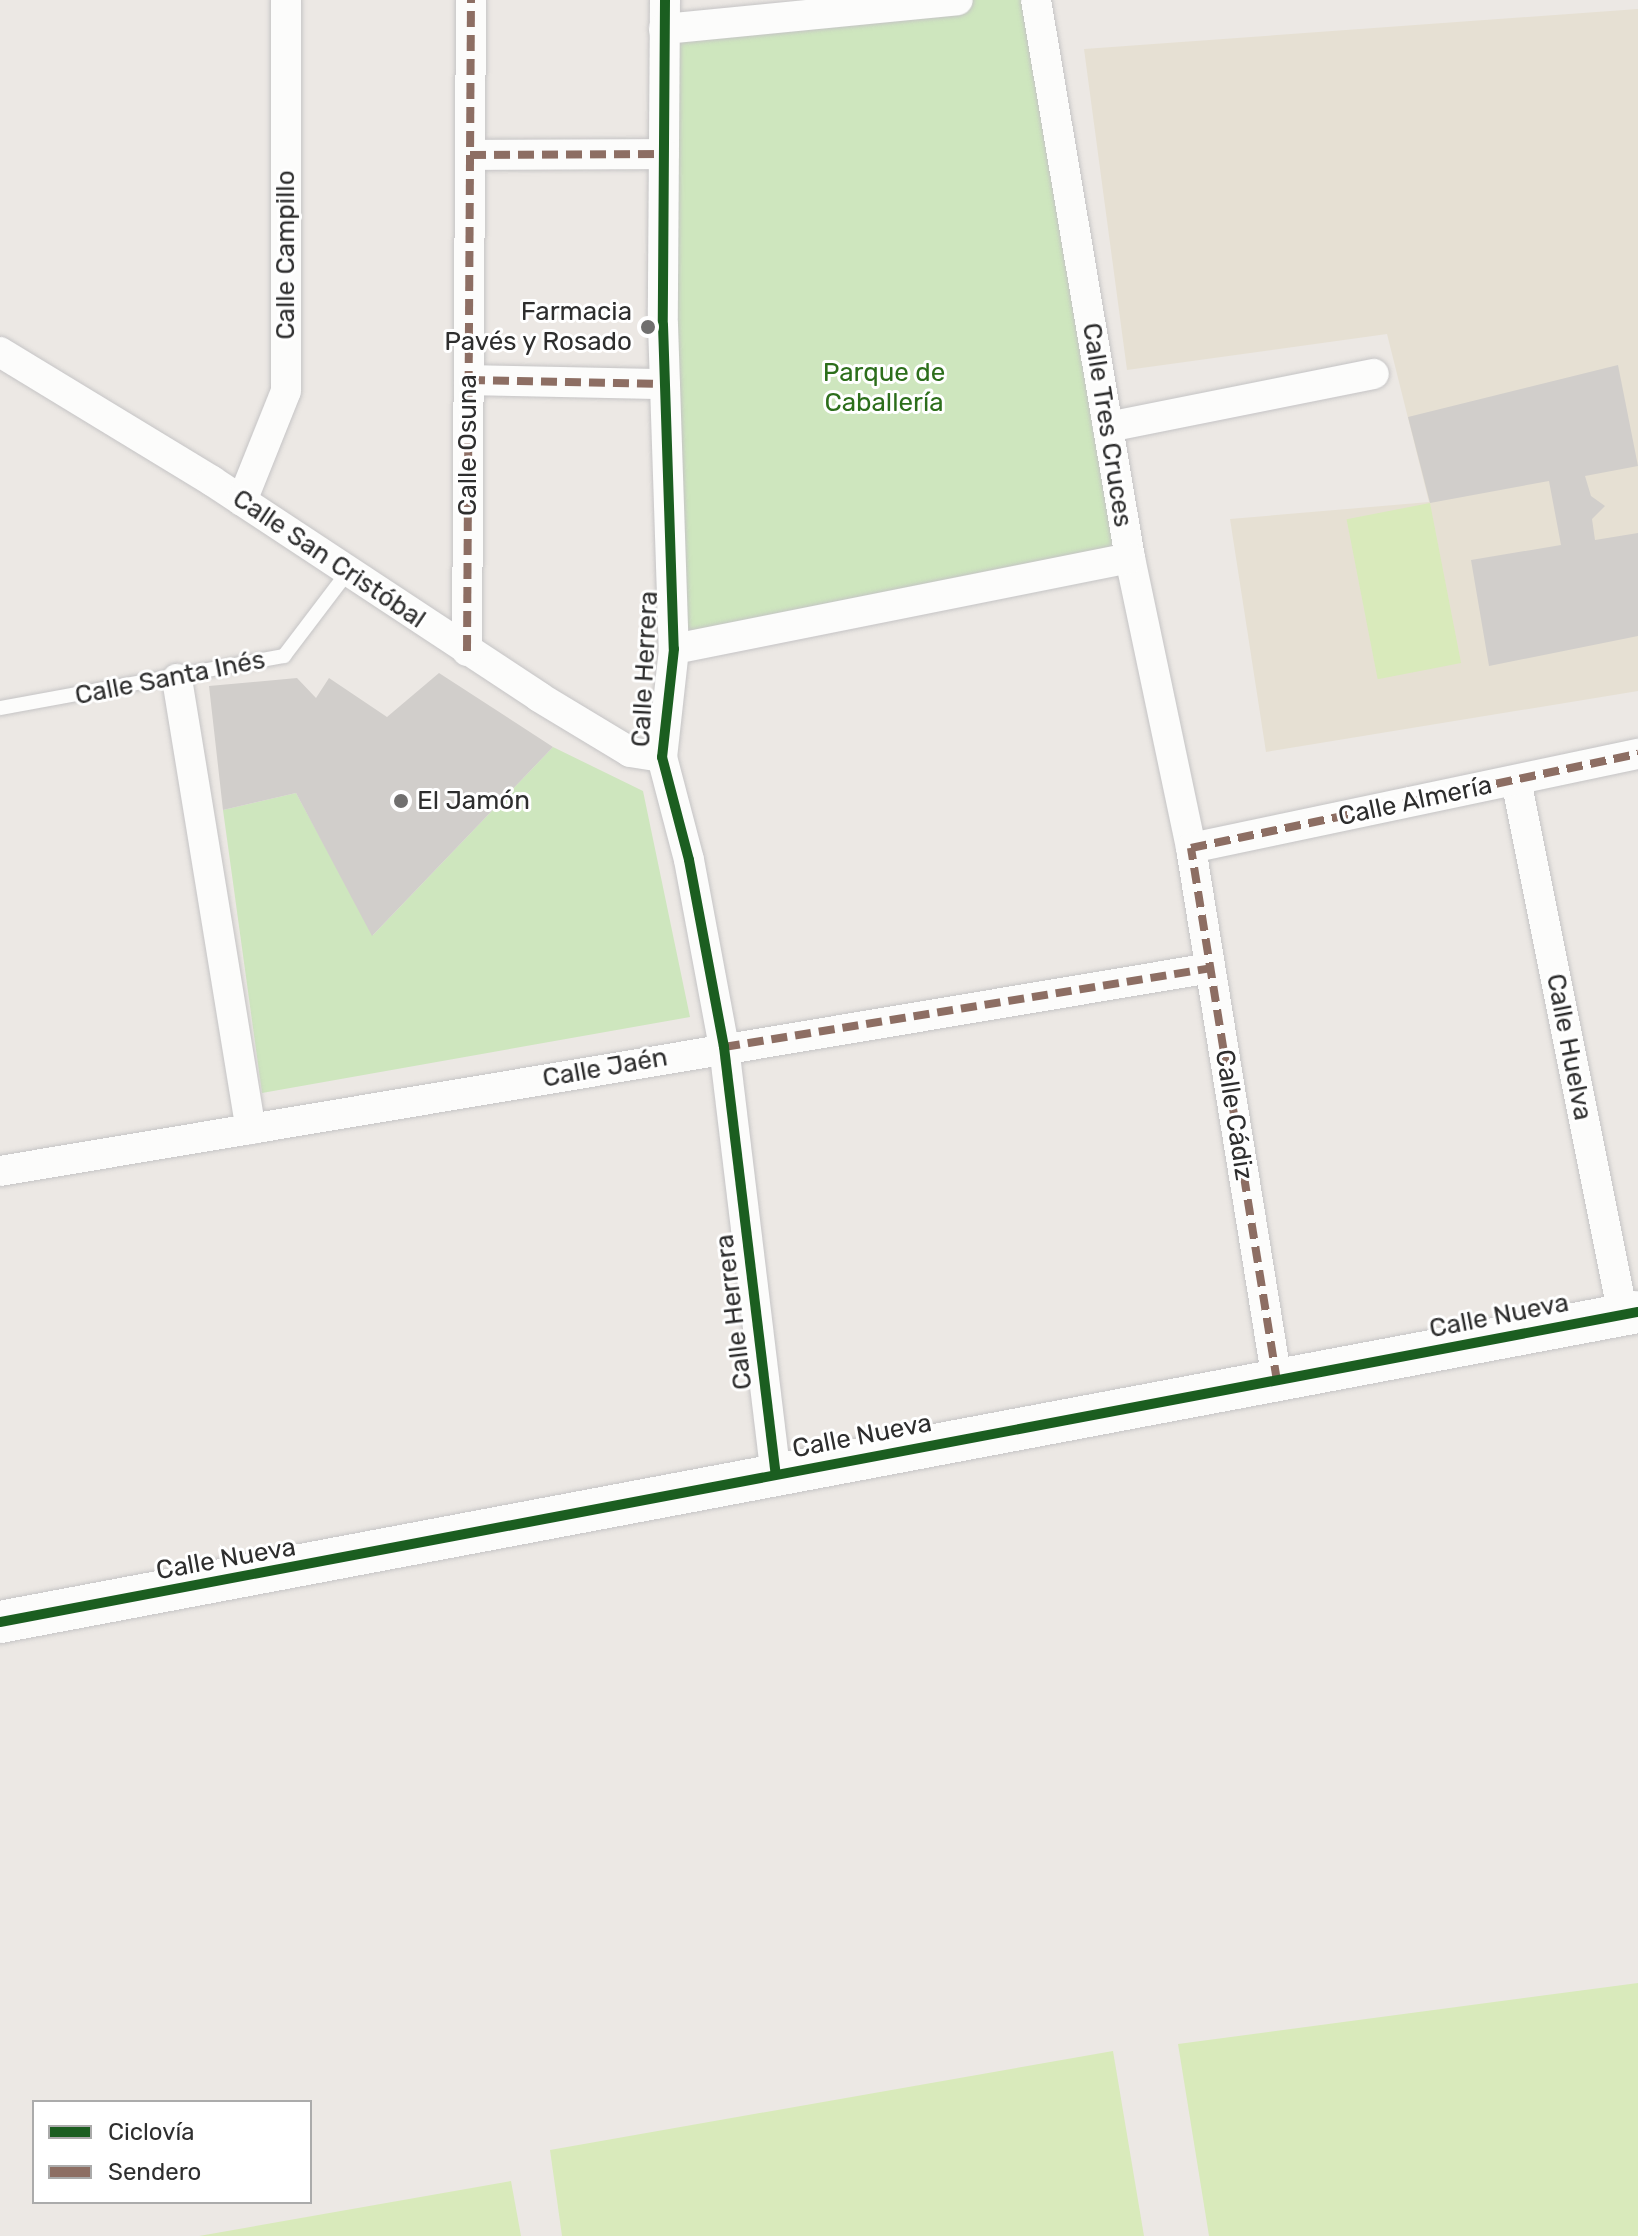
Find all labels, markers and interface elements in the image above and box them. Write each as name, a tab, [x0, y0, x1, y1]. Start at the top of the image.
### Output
street label: Calle Campillo	[270, 170, 302, 340]
place label: Farmacia Pavés y Rosado	[443, 296, 632, 358]
marker: Farmacia Pavés y Rosado	[639, 318, 657, 336]
street label: Calle Tres Cruces	[1075, 320, 1139, 530]
park label: Parque de Caballería	[823, 357, 945, 418]
street label: Calle Osuna	[452, 374, 484, 516]
street label: Calle San Cristóbal	[227, 483, 431, 635]
street label: Calle Herrera	[625, 590, 665, 748]
street label: Calle Santa Inés	[72, 644, 268, 712]
street label: Calle Almería	[1335, 769, 1495, 833]
place label: El Jamón	[417, 785, 530, 817]
marker: El Jamón	[392, 792, 410, 810]
street label: Calle Huelva	[1540, 971, 1598, 1123]
street label: Calle Jaén	[540, 1042, 670, 1094]
street label: Calle Cádiz	[1208, 1047, 1260, 1183]
street label: Calle Herrera	[709, 1232, 759, 1392]
street label: Calle Nueva	[1427, 1287, 1571, 1345]
street label: Calle Nueva	[790, 1407, 934, 1465]
street label: Calle Nueva	[154, 1531, 298, 1587]
legend	[32, 2100, 312, 2204]
text: Ciclovía	[108, 2118, 195, 2146]
text: Sendero	[108, 2158, 201, 2186]

